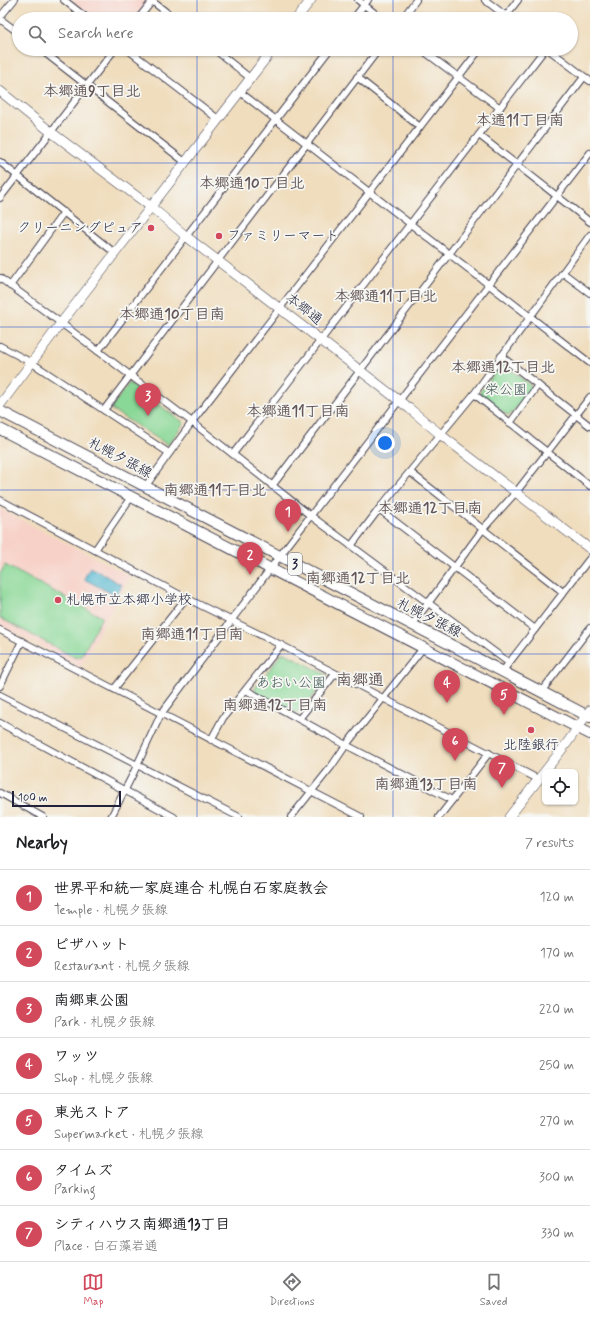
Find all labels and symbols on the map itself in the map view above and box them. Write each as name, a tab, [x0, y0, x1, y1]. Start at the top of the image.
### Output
district label: 本郷通9丁目北	[43, 82, 141, 102]
district label: 本通11丁目南	[476, 111, 564, 131]
district label: 本郷通10丁目北	[199, 174, 305, 194]
place label: クリーニングピュア	[17, 219, 143, 237]
marker: クリーニングピュア	[146, 223, 156, 233]
place label: ファミリーマート	[227, 227, 339, 245]
marker: ファミリーマート	[214, 231, 224, 241]
district label: 本郷通11丁目北	[334, 287, 438, 307]
street label: 本郷通	[282, 289, 326, 329]
district label: 本郷通10丁目南	[119, 305, 225, 325]
district label: 本郷通12丁目北	[451, 358, 555, 378]
park label: 栄公園	[485, 381, 527, 399]
pin: 3	[135, 383, 161, 416]
district label: 本郷通11丁目南	[246, 402, 350, 422]
your location	[375, 433, 395, 453]
street label: 札幌夕張線	[85, 434, 155, 482]
district label: 南郷通11丁目北	[163, 481, 267, 501]
pin: 1	[275, 499, 301, 532]
district label: 本郷通12丁目南	[378, 499, 482, 519]
pin: 2	[237, 542, 263, 575]
road number: 3	[288, 553, 302, 575]
district label: 南郷通12丁目北	[306, 569, 410, 589]
place label: 札幌市立本郷小学校	[66, 591, 192, 609]
street label: 札幌夕張線	[394, 594, 464, 642]
marker: 札幌市立本郷小学校	[53, 595, 63, 605]
district label: 南郷通11丁目南	[140, 625, 244, 645]
district label: 南郷通	[336, 670, 384, 691]
pin: 4	[434, 670, 460, 703]
park label: あおい公園	[256, 674, 326, 692]
pin: 5	[491, 682, 517, 715]
district label: 南郷通12丁目南	[223, 696, 327, 716]
marker: 北陸銀行	[526, 725, 536, 735]
pin: 6	[442, 728, 468, 761]
place label: 北陸銀行	[503, 736, 559, 754]
pin: 7	[489, 755, 515, 788]
district label: 南郷通13丁目南	[374, 775, 478, 795]
scale bar	[12, 789, 121, 808]

